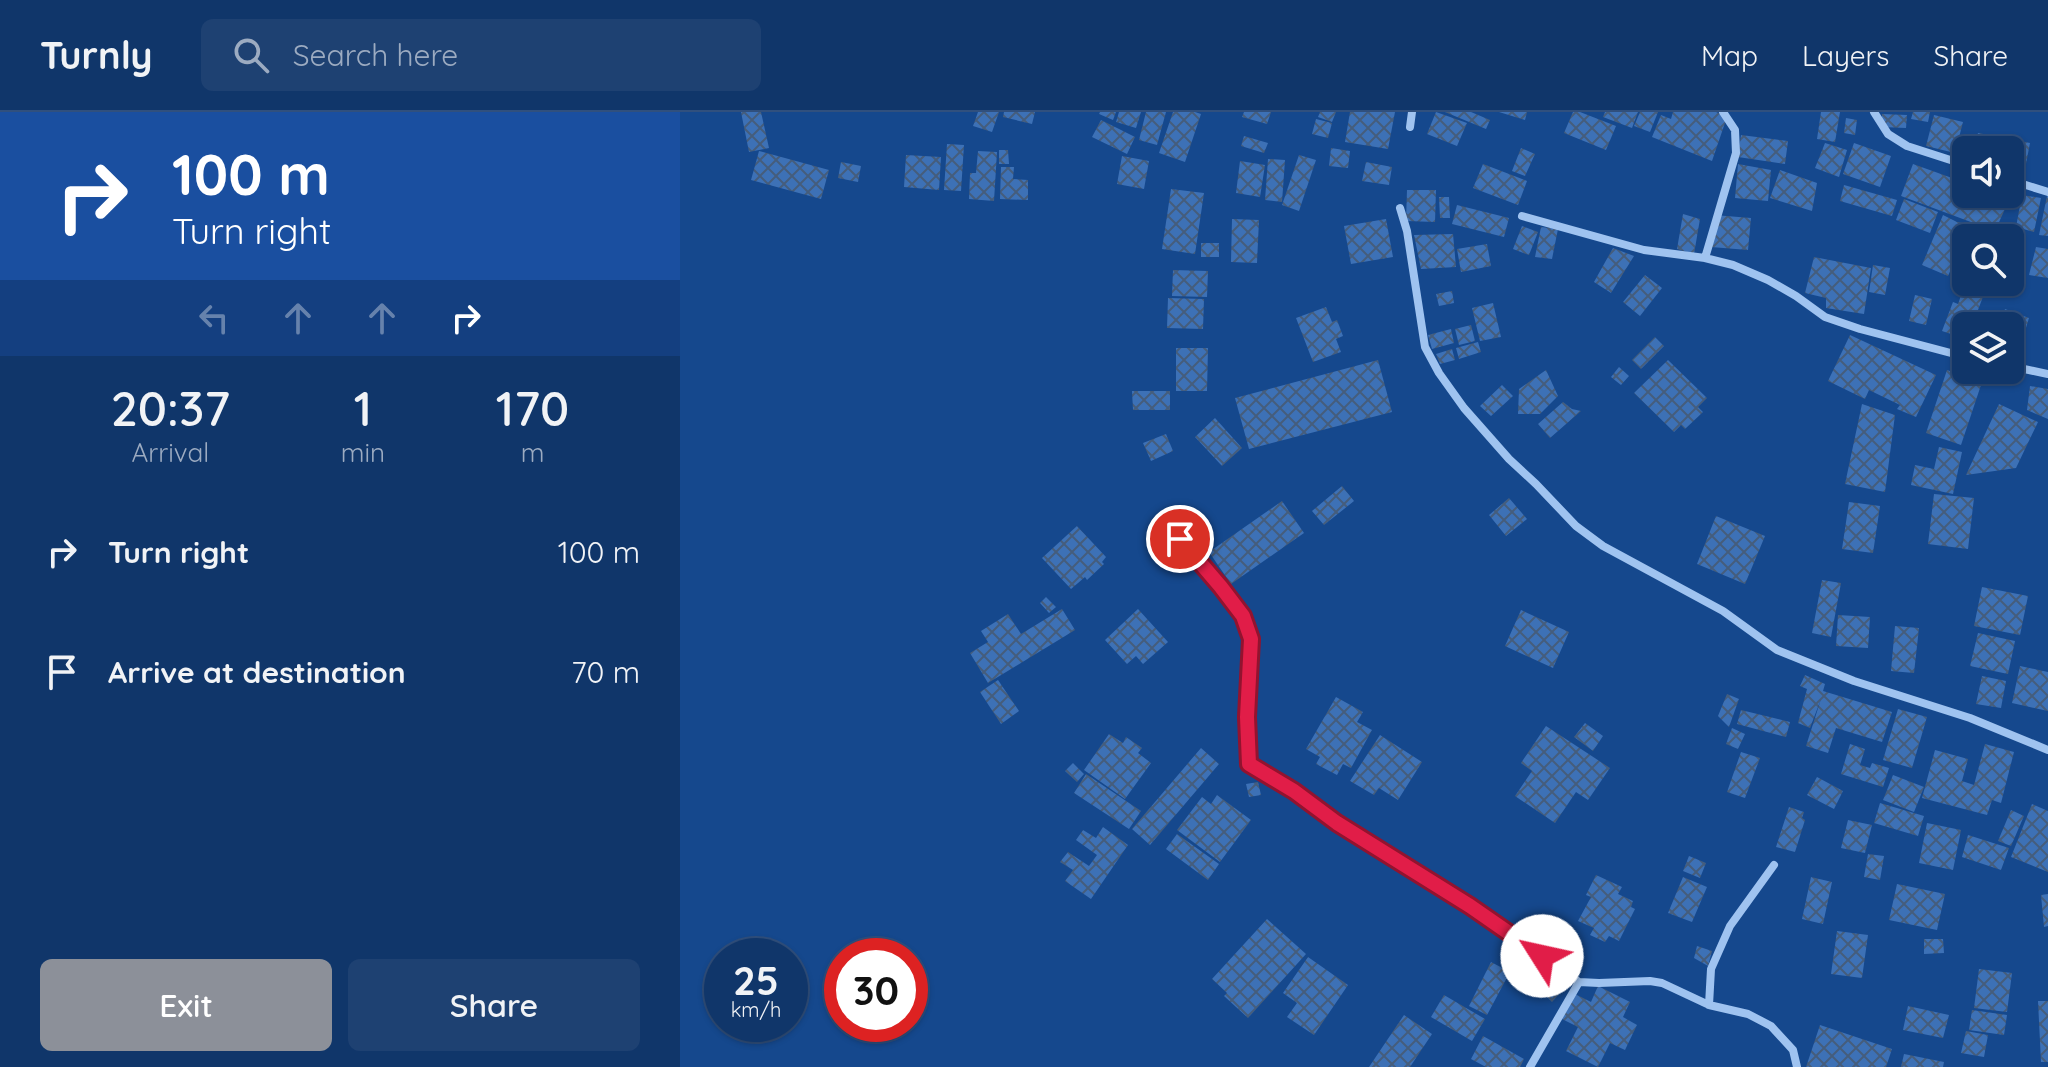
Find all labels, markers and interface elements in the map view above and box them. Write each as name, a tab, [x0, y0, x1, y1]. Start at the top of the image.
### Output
search box	[201, 19, 761, 91]
text: Turnly	[40, 31, 153, 79]
icon: search	[229, 33, 273, 77]
text: Search here	[293, 36, 458, 74]
text: Map	[1701, 38, 1758, 73]
text: Layers	[1802, 38, 1889, 73]
text: Share	[1933, 38, 2008, 73]
map controls	[1952, 136, 2024, 384]
button: sound	[1952, 136, 2024, 208]
text: 100 m	[172, 139, 330, 209]
icon: right	[40, 144, 144, 248]
text: Turn right	[172, 208, 331, 253]
button: search	[1952, 224, 2024, 296]
icon: left	[192, 296, 236, 340]
icon: ahead	[276, 296, 320, 340]
icon: ahead	[360, 296, 404, 340]
icon: right	[444, 296, 488, 340]
button: layers	[1952, 312, 2024, 384]
text: 20:37	[111, 378, 230, 438]
text: 1	[354, 378, 372, 438]
text: 170	[496, 378, 569, 438]
text: Arrival	[131, 436, 209, 469]
text: min	[341, 436, 385, 469]
text: m	[521, 436, 544, 469]
pin	[1146, 505, 1214, 573]
icon: arrive	[1158, 517, 1202, 561]
icon: right	[40, 530, 84, 574]
text: Turn right	[108, 533, 249, 571]
text: 100 m	[558, 533, 640, 571]
icon: arrive	[40, 650, 84, 694]
text: Arrive at destination	[108, 653, 406, 691]
text: 70 m	[571, 653, 640, 691]
position arrow	[1500, 914, 1584, 998]
speed limit sign: 30	[824, 938, 928, 1042]
text: 25	[733, 955, 779, 1005]
button: Exit	[40, 959, 332, 1051]
button: Share	[348, 959, 640, 1051]
text: km/h	[731, 997, 781, 1022]

